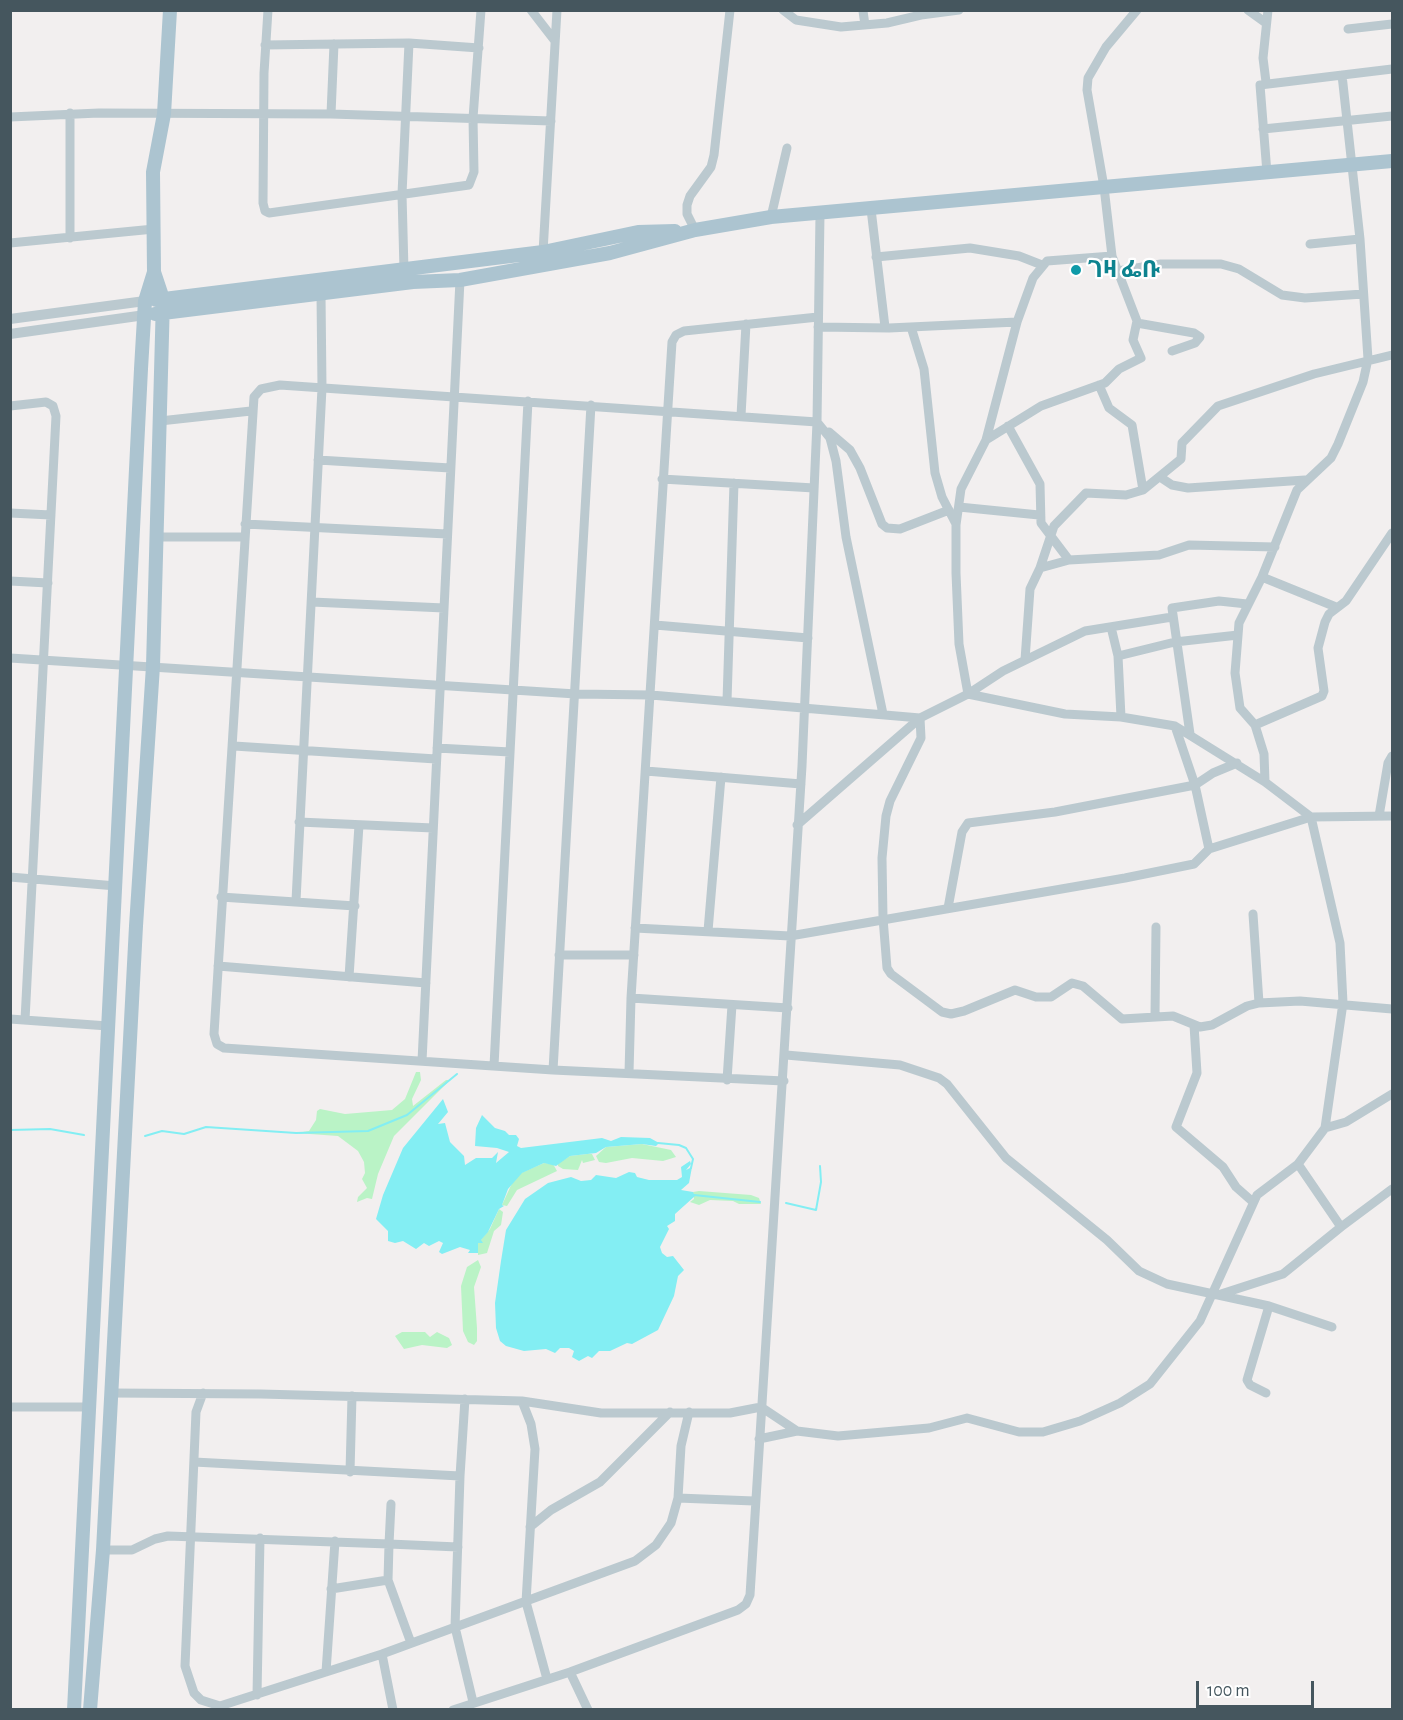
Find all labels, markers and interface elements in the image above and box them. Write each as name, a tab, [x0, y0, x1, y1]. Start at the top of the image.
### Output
place label: ገዛ ፌቡ	[1088, 256, 1160, 284]
marker: ገዛ ፌቡ	[1069, 263, 1083, 277]
scale bar	[1199, 1669, 1318, 1707]
text: 100 m	[1207, 1682, 1250, 1700]

